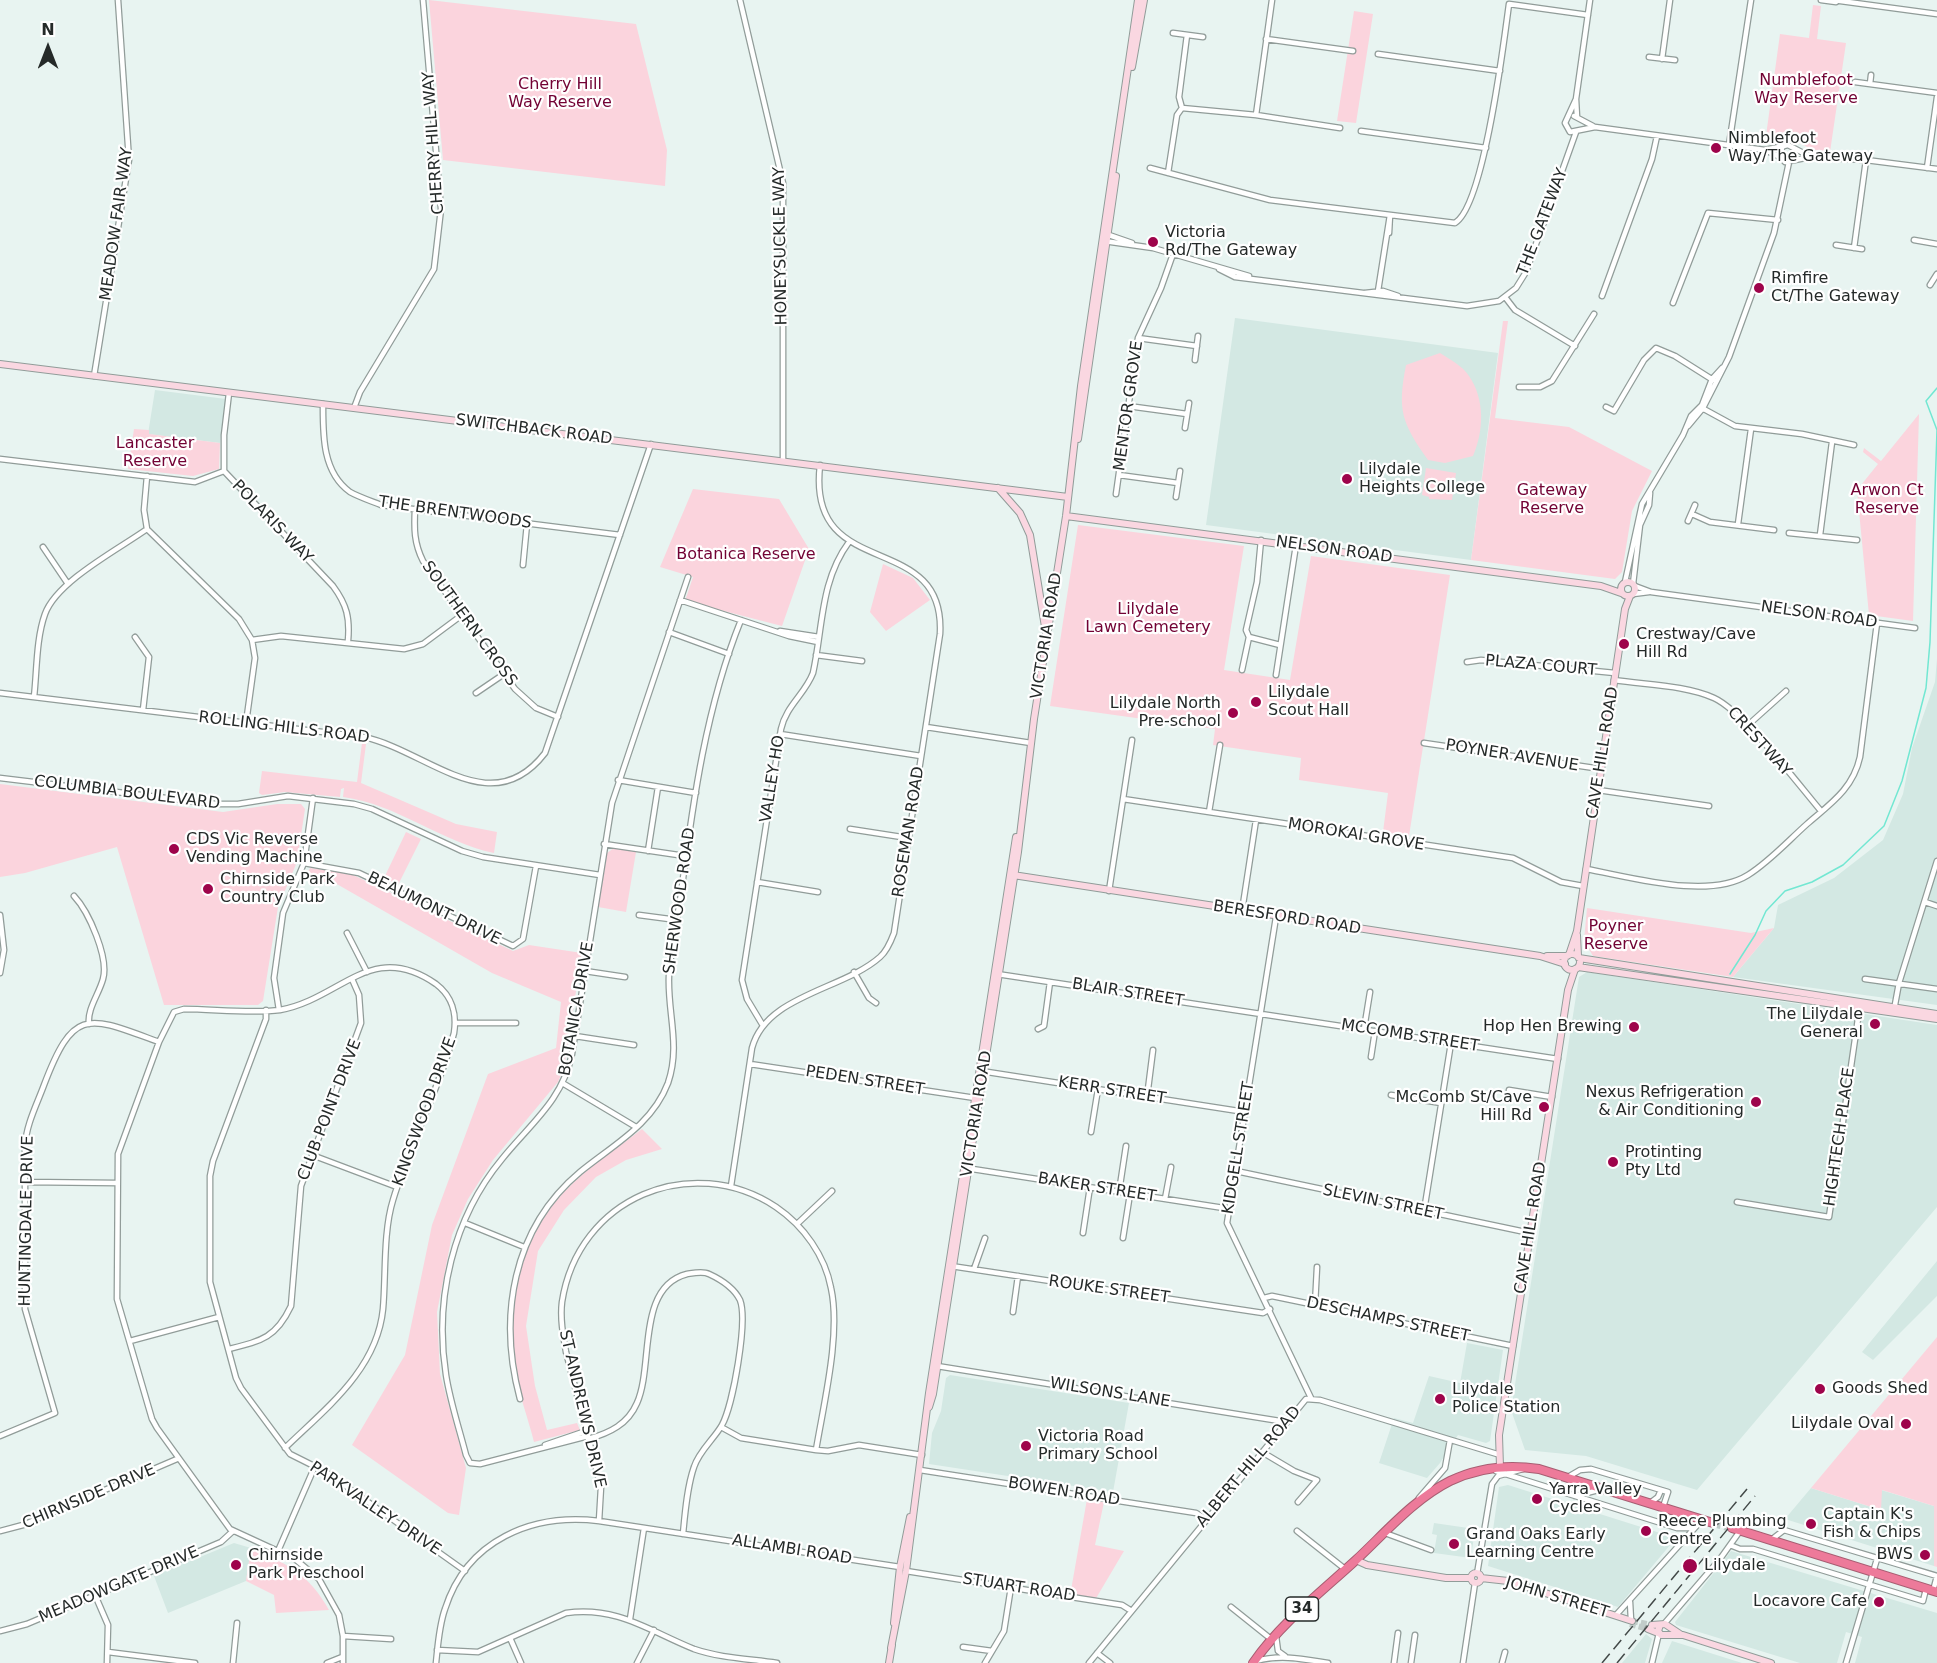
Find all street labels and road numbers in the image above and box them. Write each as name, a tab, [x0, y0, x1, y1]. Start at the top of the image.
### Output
street label: CHERRY HILL WAY	[419, 71, 449, 215]
street label: MEADOW FAIR WAY	[97, 146, 137, 302]
street label: THE GATEWAY	[1514, 166, 1572, 278]
street label: HONEYSUCKLE WAY	[770, 167, 792, 325]
street label: MENTOR GROVE	[1110, 340, 1148, 472]
street label: SWITCHBACK ROAD	[455, 411, 613, 449]
street label: POLARIS WAY	[228, 476, 316, 568]
street label: THE BRENTWOODS	[377, 493, 533, 533]
street label: NELSON ROAD	[1274, 532, 1394, 568]
street label: SOUTHERN CROSS	[417, 558, 521, 690]
street label: VICTORIA ROAD	[1028, 571, 1066, 701]
street label: NELSON ROAD	[1759, 597, 1879, 633]
street label: PLAZA COURT	[1484, 652, 1598, 680]
street label: CAVE HILL ROAD	[1583, 686, 1623, 820]
street label: CRESTWAY	[1723, 703, 1795, 781]
street label: ROLLING HILLS ROAD	[197, 708, 371, 748]
street label: VALLEY HO	[757, 734, 789, 824]
street label: POYNER AVENUE	[1444, 736, 1580, 776]
street label: ROSEMAN ROAD	[889, 765, 929, 899]
street label: COLUMBIA BOULEVARD	[33, 772, 221, 814]
street label: MOROKAI GROVE	[1286, 815, 1426, 855]
street label: SHERWOOD ROAD	[660, 826, 700, 976]
street label: BEAUMONT DRIVE	[364, 868, 504, 950]
street label: BERESFORD ROAD	[1212, 897, 1362, 939]
street label: BOTANICA DRIVE	[556, 940, 598, 1078]
street label: BLAIR STREET	[1071, 975, 1185, 1011]
street label: MCCOMB STREET	[1340, 1016, 1480, 1056]
street label: KINGSWOOD DRIVE	[389, 1035, 461, 1189]
street label: CLUB POINT DRIVE	[294, 1037, 366, 1183]
street label: VICTORIA ROAD	[958, 1049, 996, 1179]
street label: PEDEN STREET	[804, 1062, 926, 1100]
street label: HIGHTECH PLACE	[1821, 1066, 1859, 1208]
street label: KERR STREET	[1057, 1073, 1167, 1109]
street label: KIDGELL STREET	[1219, 1080, 1259, 1216]
street label: HUNTINGDALE DRIVE	[16, 1135, 38, 1307]
street label: CAVE HILL ROAD	[1511, 1161, 1551, 1295]
street label: BAKER STREET	[1036, 1169, 1158, 1207]
street label: SLEVIN STREET	[1321, 1181, 1445, 1225]
street label: ROUKE STREET	[1047, 1272, 1171, 1308]
street label: DESCHAMPS STREET	[1305, 1293, 1471, 1347]
street label: ST ANDREWS DRIVE	[554, 1328, 610, 1490]
street label: WILSONS LANE	[1048, 1374, 1172, 1412]
street label: ALBERT HILL ROAD	[1193, 1403, 1305, 1531]
street label: PARKVALLEY DRIVE	[306, 1458, 444, 1560]
street label: CHIRNSIDE DRIVE	[20, 1460, 158, 1534]
street label: BOWEN ROAD	[1007, 1474, 1121, 1510]
street label: ALLAMBI ROAD	[731, 1531, 853, 1569]
street label: MEADOWGATE DRIVE	[36, 1543, 202, 1627]
street label: STUART ROAD	[961, 1570, 1077, 1606]
street label: JOHN STREET	[1503, 1573, 1611, 1623]
road number: 34	[1286, 1597, 1318, 1621]

